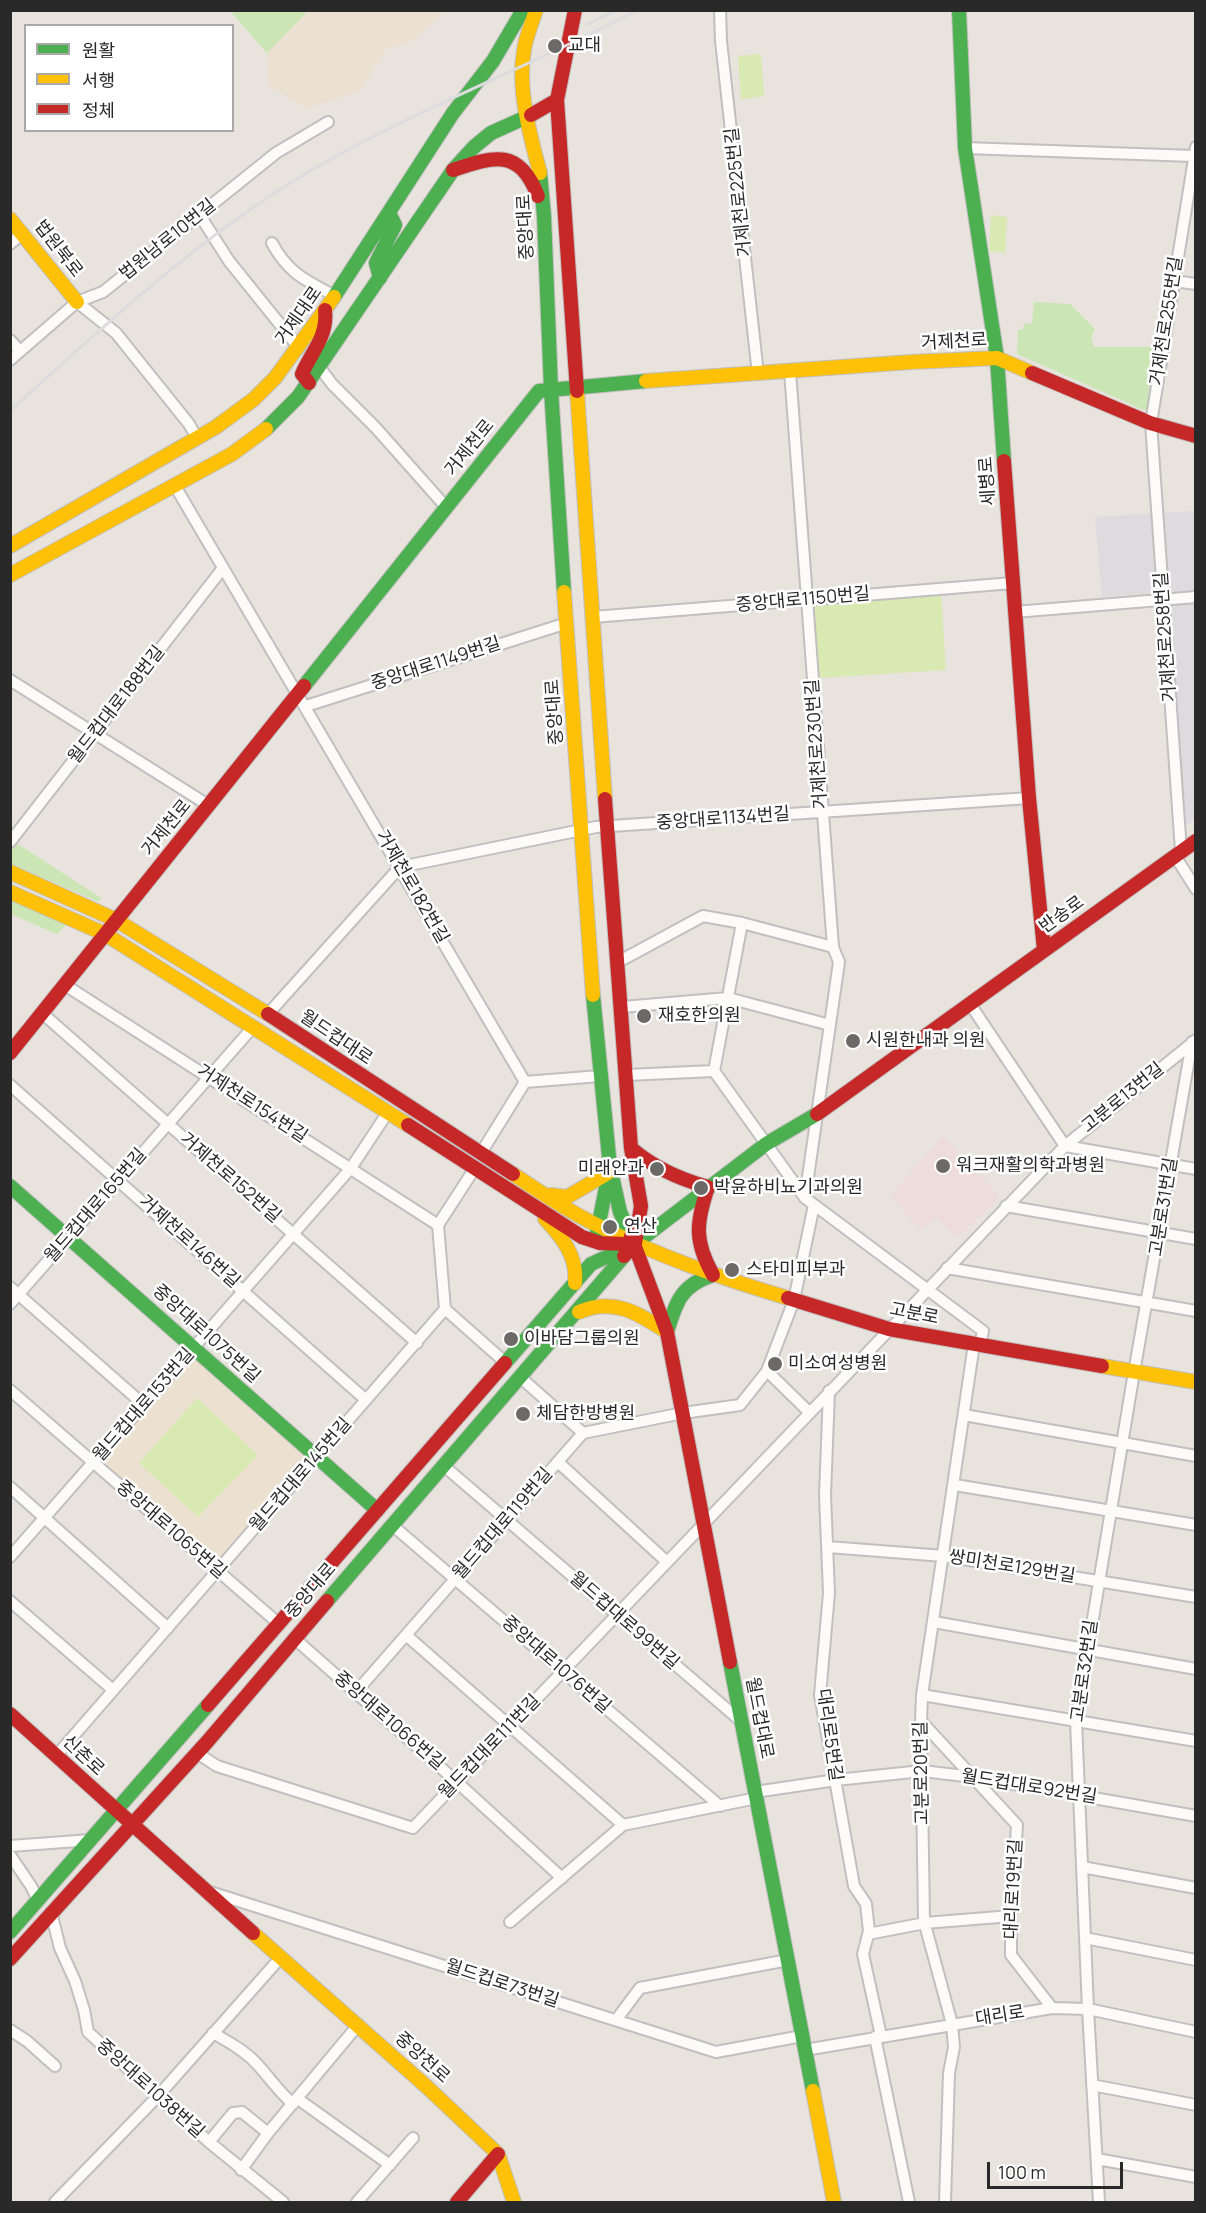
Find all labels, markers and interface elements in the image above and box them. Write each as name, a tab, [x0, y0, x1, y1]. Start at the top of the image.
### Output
legend	[24, 24, 234, 132]
place label: 교대	[568, 35, 601, 57]
marker: 교대	[546, 37, 564, 55]
text: 원활	[82, 38, 115, 62]
text: 서행	[82, 68, 115, 92]
text: 정체	[82, 98, 115, 122]
street label: 거제천로225번길	[721, 126, 757, 258]
street label: 중앙대로	[513, 193, 539, 261]
street label: 법원남로10번길	[116, 195, 220, 285]
street label: 법원북로	[29, 216, 87, 282]
street label: 거제천로255번길	[1146, 255, 1188, 387]
street label: 거제대로	[271, 283, 327, 349]
street label: 거제천로	[920, 329, 988, 355]
street label: 거제천로	[441, 415, 499, 481]
street label: 세병로	[975, 455, 1001, 507]
street label: 거제천로258번길	[1151, 571, 1181, 703]
street label: 중앙대로1150번길	[735, 583, 871, 617]
street label: 중앙대로1149번길	[368, 633, 504, 695]
street label: 월드컵대로188번길	[64, 642, 170, 768]
street label: 중앙대로	[542, 678, 568, 746]
street label: 거제천로230번길	[802, 678, 832, 810]
street label: 거제천로	[138, 795, 196, 861]
street label: 중앙대로1134번길	[655, 804, 791, 834]
street label: 거제천로182번길	[371, 827, 453, 947]
street label: 반송로	[1036, 892, 1088, 938]
place label: 재호한의원	[658, 1005, 741, 1027]
street label: 월드컵대로	[296, 1006, 376, 1070]
marker: 재호한의원	[635, 1007, 653, 1025]
place label: 시원한내과 의원	[866, 1030, 986, 1052]
marker: 시원한내과 의원	[844, 1032, 862, 1050]
street label: 고분로13번길	[1077, 1058, 1169, 1138]
street label: 거제천로154번길	[193, 1060, 311, 1148]
street label: 거제천로152번길	[175, 1128, 285, 1228]
street label: 월드컵대로165번길	[40, 1144, 152, 1268]
place label: 워크재활의학과병원	[956, 1155, 1105, 1177]
street label: 고분로31번길	[1146, 1156, 1182, 1258]
marker: 워크재활의학과병원	[934, 1157, 952, 1175]
place label: 미래안과	[578, 1158, 644, 1180]
marker: 미래안과	[648, 1160, 666, 1178]
place label: 박윤하비뇨기과의원	[714, 1177, 863, 1199]
marker: 박윤하비뇨기과의원	[692, 1179, 710, 1197]
street label: 거제천로146번길	[134, 1191, 244, 1293]
place label: 연산	[624, 1216, 657, 1238]
marker: 연산	[601, 1218, 619, 1236]
place label: 스타미피부과	[746, 1259, 845, 1281]
marker: 스타미피부과	[723, 1261, 741, 1279]
street label: 중앙대로1075번길	[148, 1280, 264, 1388]
street label: 고분로	[888, 1299, 940, 1329]
place label: 이바담그룹의원	[524, 1328, 640, 1350]
marker: 이바담그룹의원	[502, 1330, 520, 1348]
street label: 월드컵대로153번길	[89, 1344, 199, 1466]
place label: 미소여성병원	[788, 1353, 887, 1375]
marker: 미소여성병원	[766, 1355, 784, 1373]
place label: 체담한방병원	[536, 1403, 635, 1425]
marker: 체담한방병원	[514, 1405, 532, 1423]
street label: 월드컵대로145번길	[246, 1414, 356, 1536]
street label: 월드컵대로119번길	[449, 1464, 557, 1584]
street label: 중앙대로1065번길	[111, 1476, 231, 1584]
street label: 쌍미천로129번길	[947, 1546, 1077, 1588]
street label: 중앙대로	[281, 1559, 341, 1623]
street label: 월드컵대로99번길	[565, 1567, 683, 1675]
street label: 중앙대로1076번길	[497, 1612, 615, 1718]
street label: 고분로32번길	[1067, 1618, 1103, 1724]
street label: 중앙대로1066번길	[329, 1667, 449, 1775]
street label: 월드컵대로	[740, 1675, 778, 1761]
street label: 대리로5번길	[812, 1687, 846, 1783]
street label: 월드컵대로111번길	[435, 1690, 545, 1804]
street label: 고분로20번길	[910, 1721, 934, 1825]
street label: 신촌로	[57, 1731, 109, 1781]
street label: 월드컵대로92번길	[959, 1766, 1099, 1808]
street label: 대리로19번길	[1001, 1838, 1027, 1940]
street label: 월드컵로73번길	[442, 1955, 562, 2013]
street label: 대리로	[974, 2001, 1026, 2031]
street label: 중앙천로	[390, 2028, 454, 2088]
street label: 중앙대로1038번길	[92, 2035, 208, 2143]
scale bar	[990, 2150, 1126, 2188]
text: 100 m	[998, 2160, 1046, 2184]

